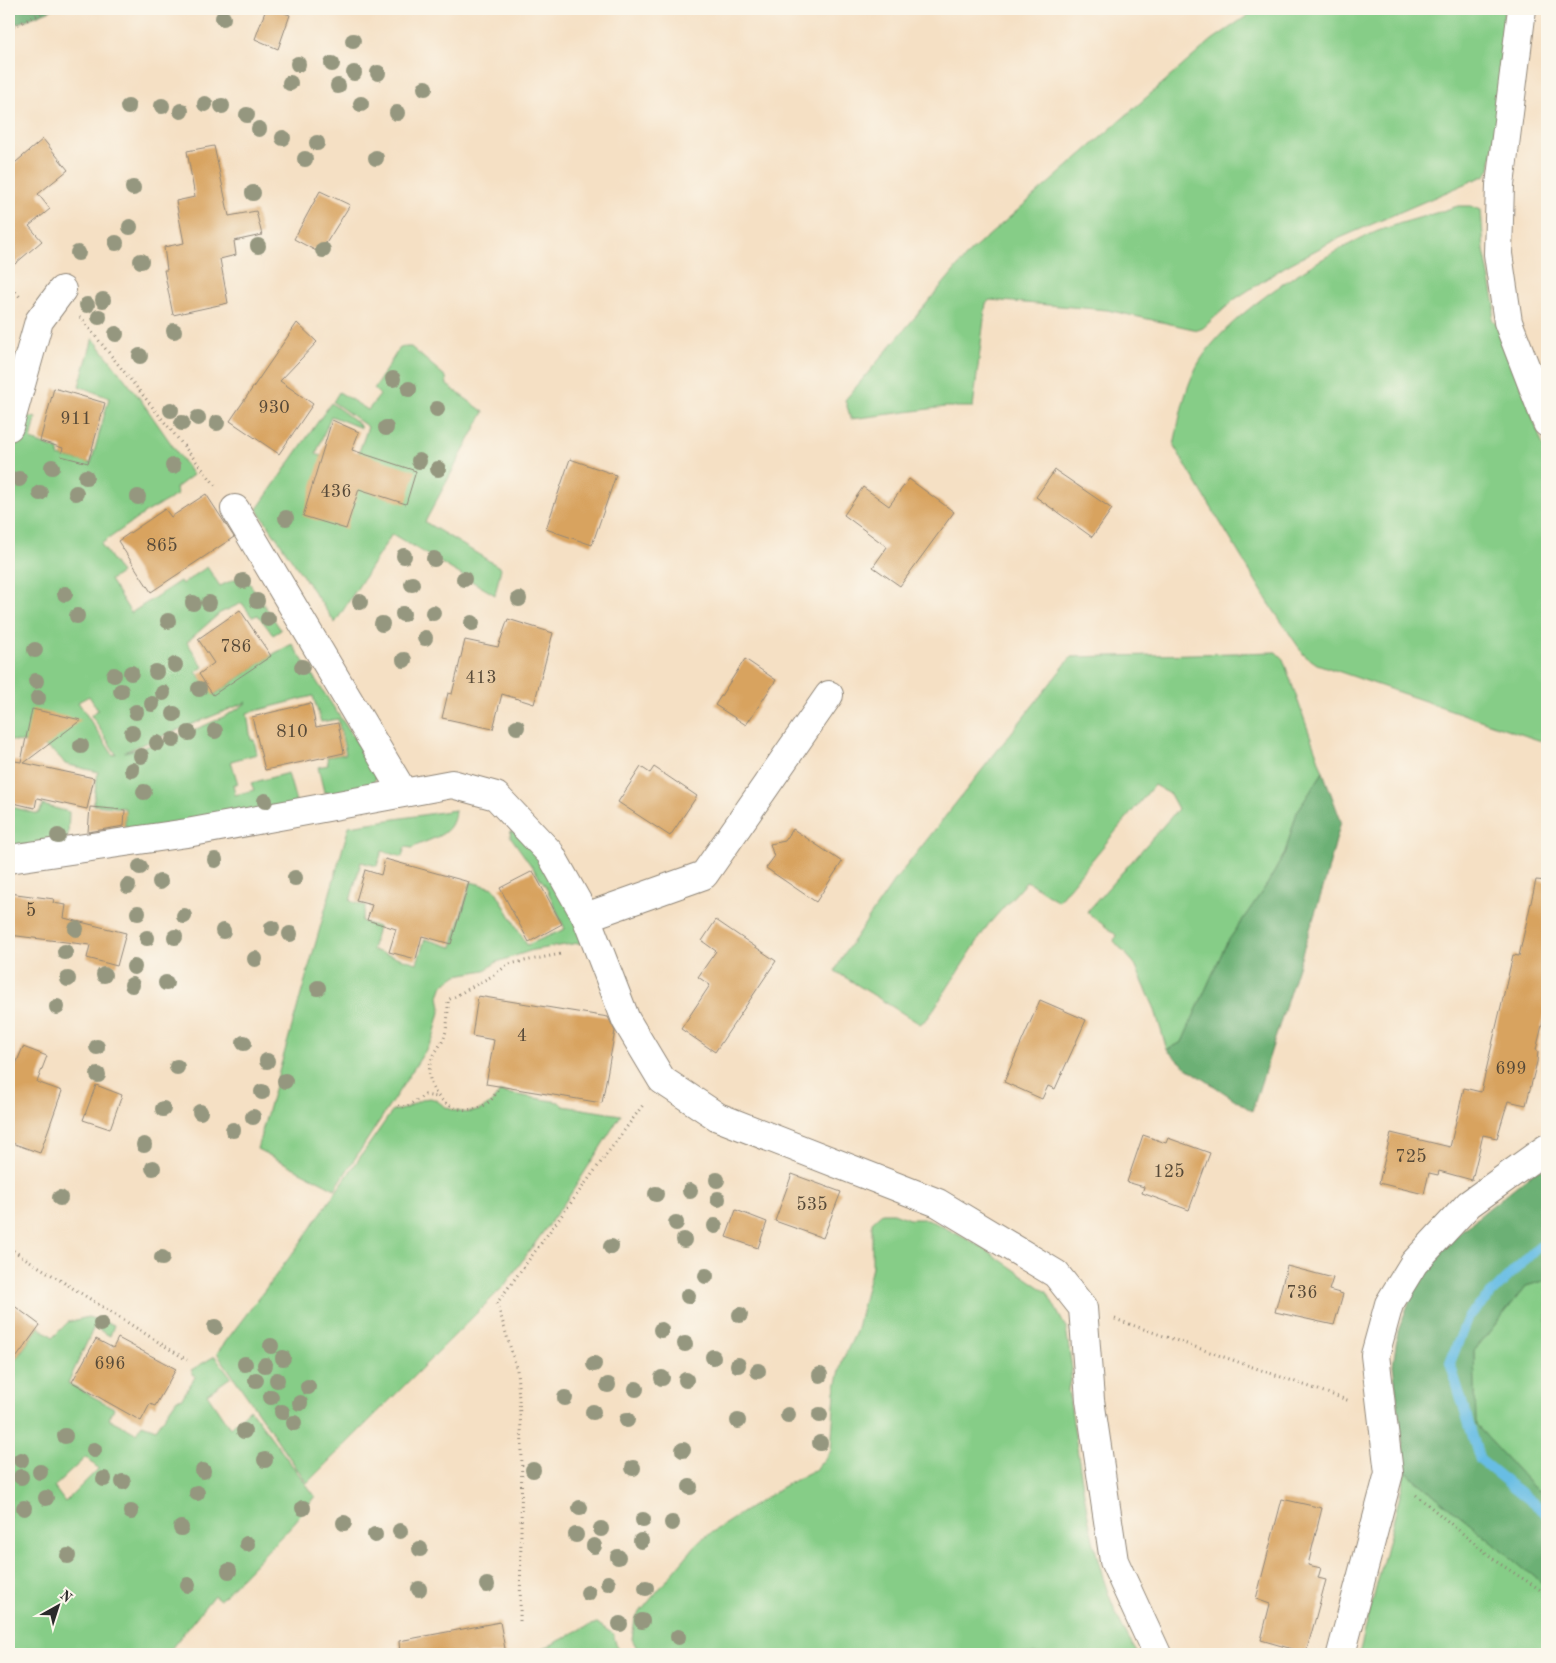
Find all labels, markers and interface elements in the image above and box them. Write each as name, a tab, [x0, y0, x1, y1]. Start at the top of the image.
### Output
house number: 930	[258, 399, 290, 417]
house number: 911	[60, 410, 92, 428]
house number: 436	[320, 483, 352, 501]
house number: 865	[146, 537, 178, 555]
house number: 786	[220, 638, 252, 656]
house number: 413	[465, 669, 497, 687]
house number: 810	[276, 723, 308, 741]
house number: 5	[26, 902, 36, 920]
house number: 4	[517, 1027, 527, 1045]
house number: 699	[1495, 1060, 1527, 1078]
house number: 725	[1395, 1148, 1427, 1166]
house number: 125	[1153, 1163, 1185, 1181]
house number: 535	[796, 1196, 828, 1214]
house number: 736	[1286, 1284, 1318, 1302]
house number: 696	[94, 1355, 126, 1373]
north arrow	[32, 1580, 82, 1630]
text: N	[57, 1588, 74, 1606]

